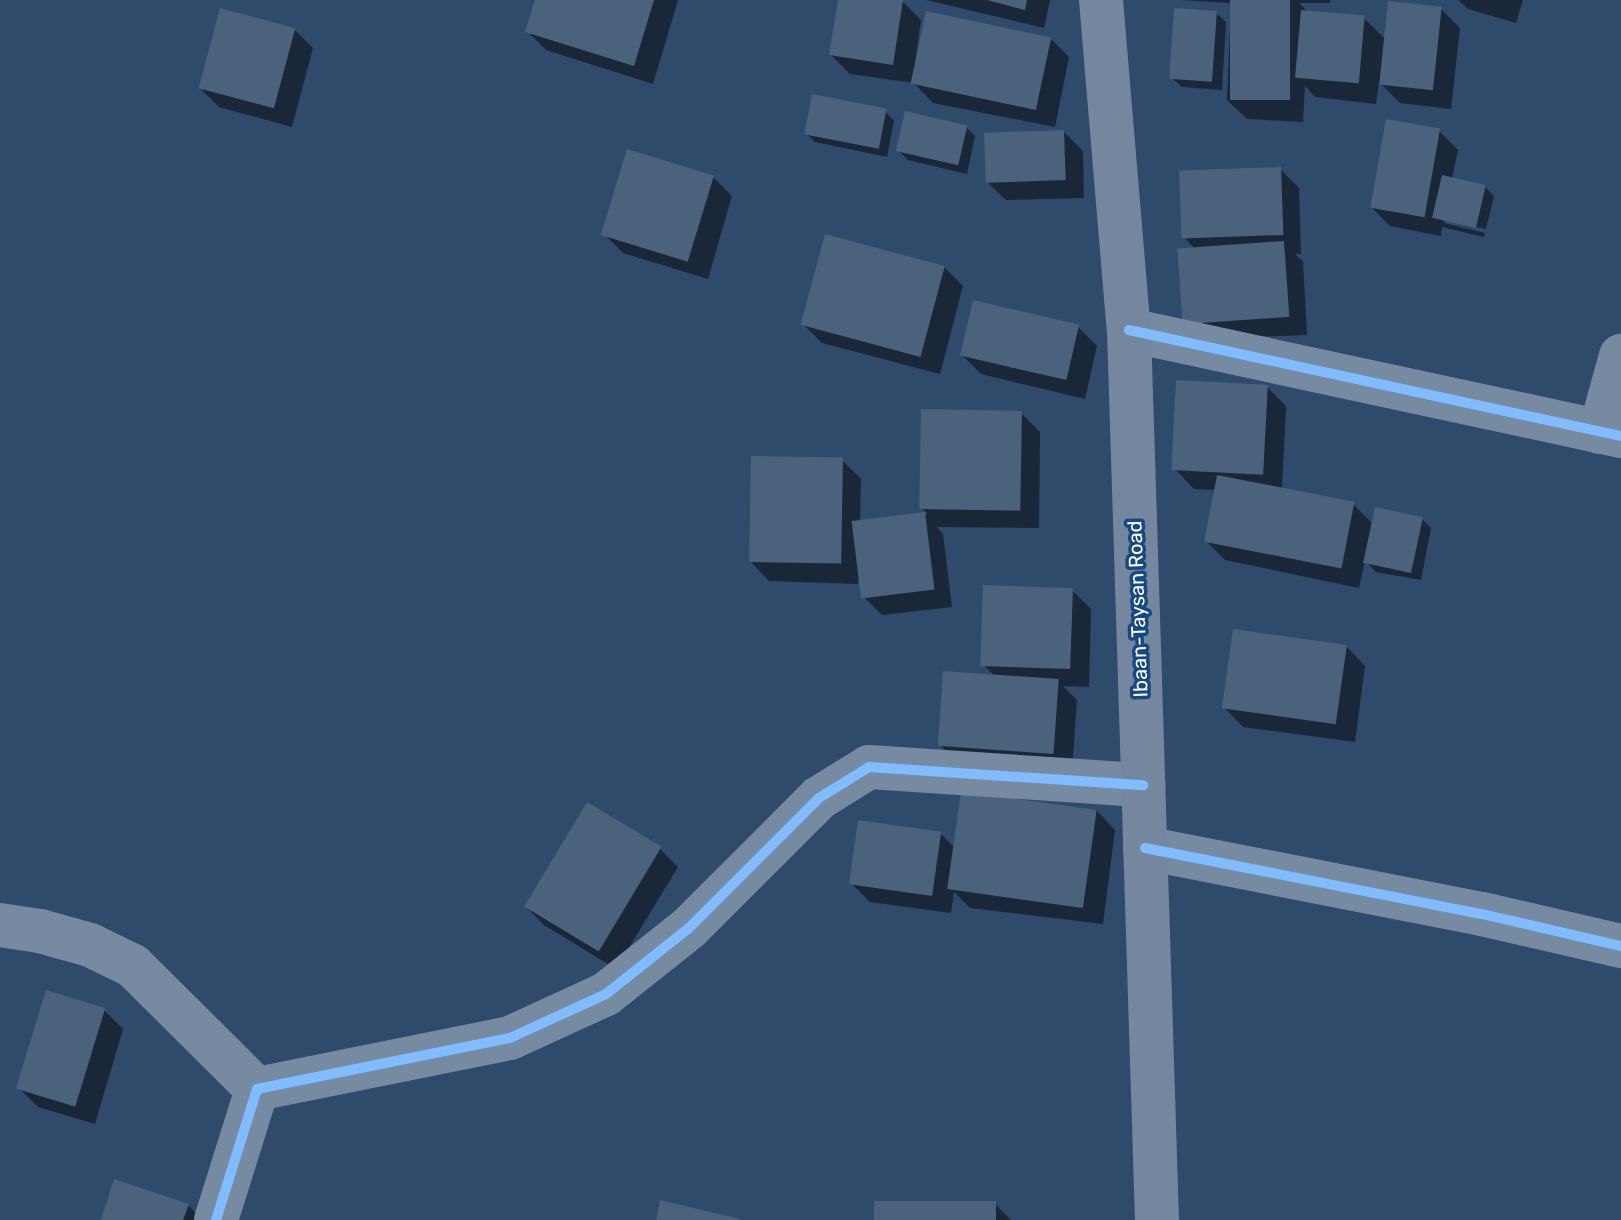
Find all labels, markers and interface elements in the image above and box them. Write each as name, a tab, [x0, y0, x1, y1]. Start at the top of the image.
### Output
street label: Ibaan-Taysan Road	[1123, 520, 1153, 698]

